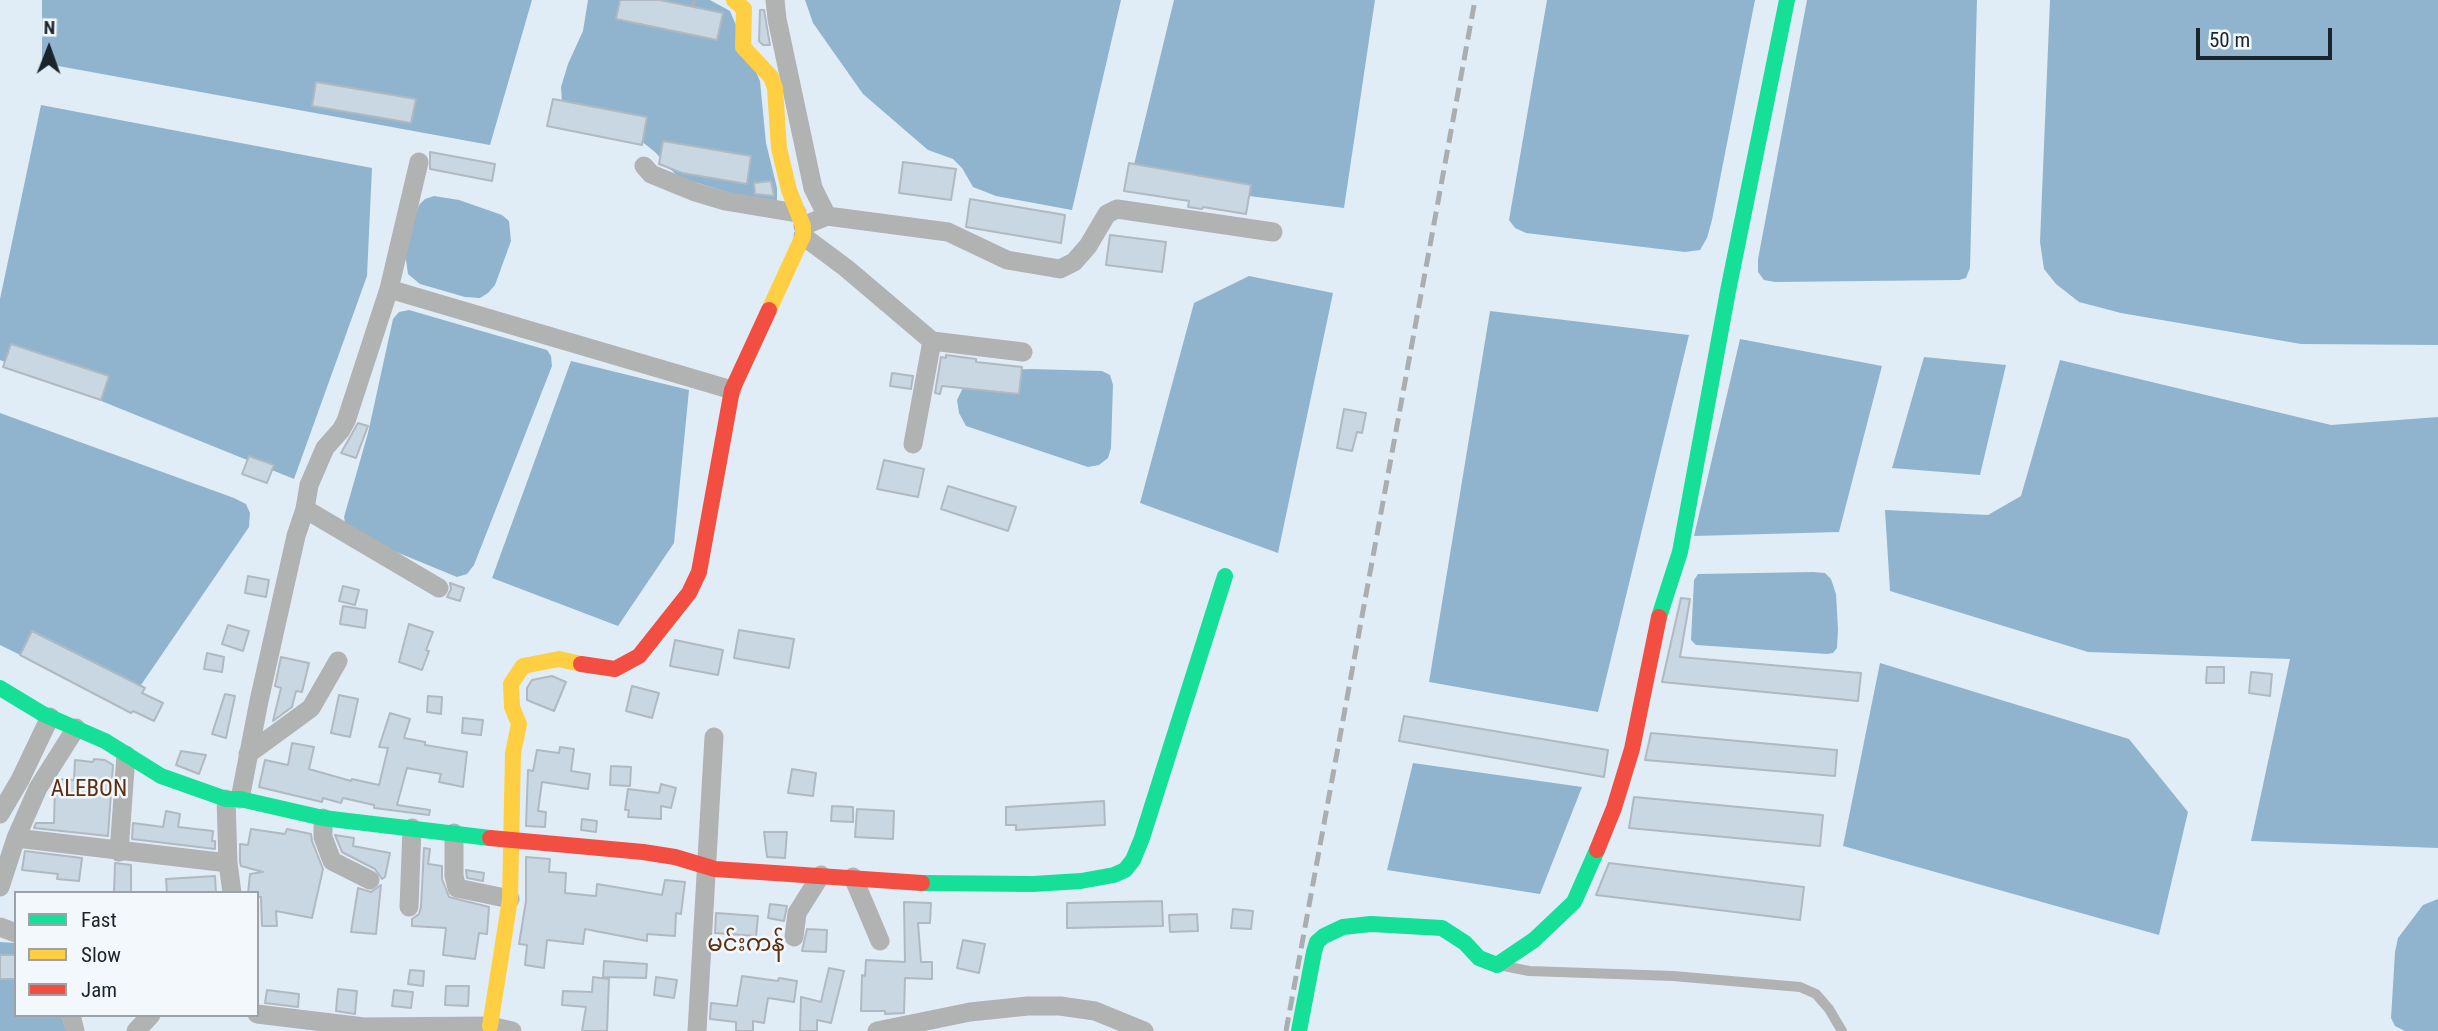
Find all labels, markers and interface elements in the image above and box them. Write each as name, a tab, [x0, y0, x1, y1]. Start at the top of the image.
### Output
north arrow	[14, 14, 84, 84]
scale bar	[2200, 14, 2336, 58]
text: N	[43, 16, 55, 39]
text: 50 m	[2209, 28, 2250, 52]
district label: ALEBON	[46, 776, 132, 804]
legend	[14, 891, 259, 1017]
text: Fast	[81, 908, 117, 932]
district label: မင်းကန်	[707, 931, 785, 959]
text: Slow	[81, 943, 121, 967]
text: Jam	[81, 978, 117, 1002]

